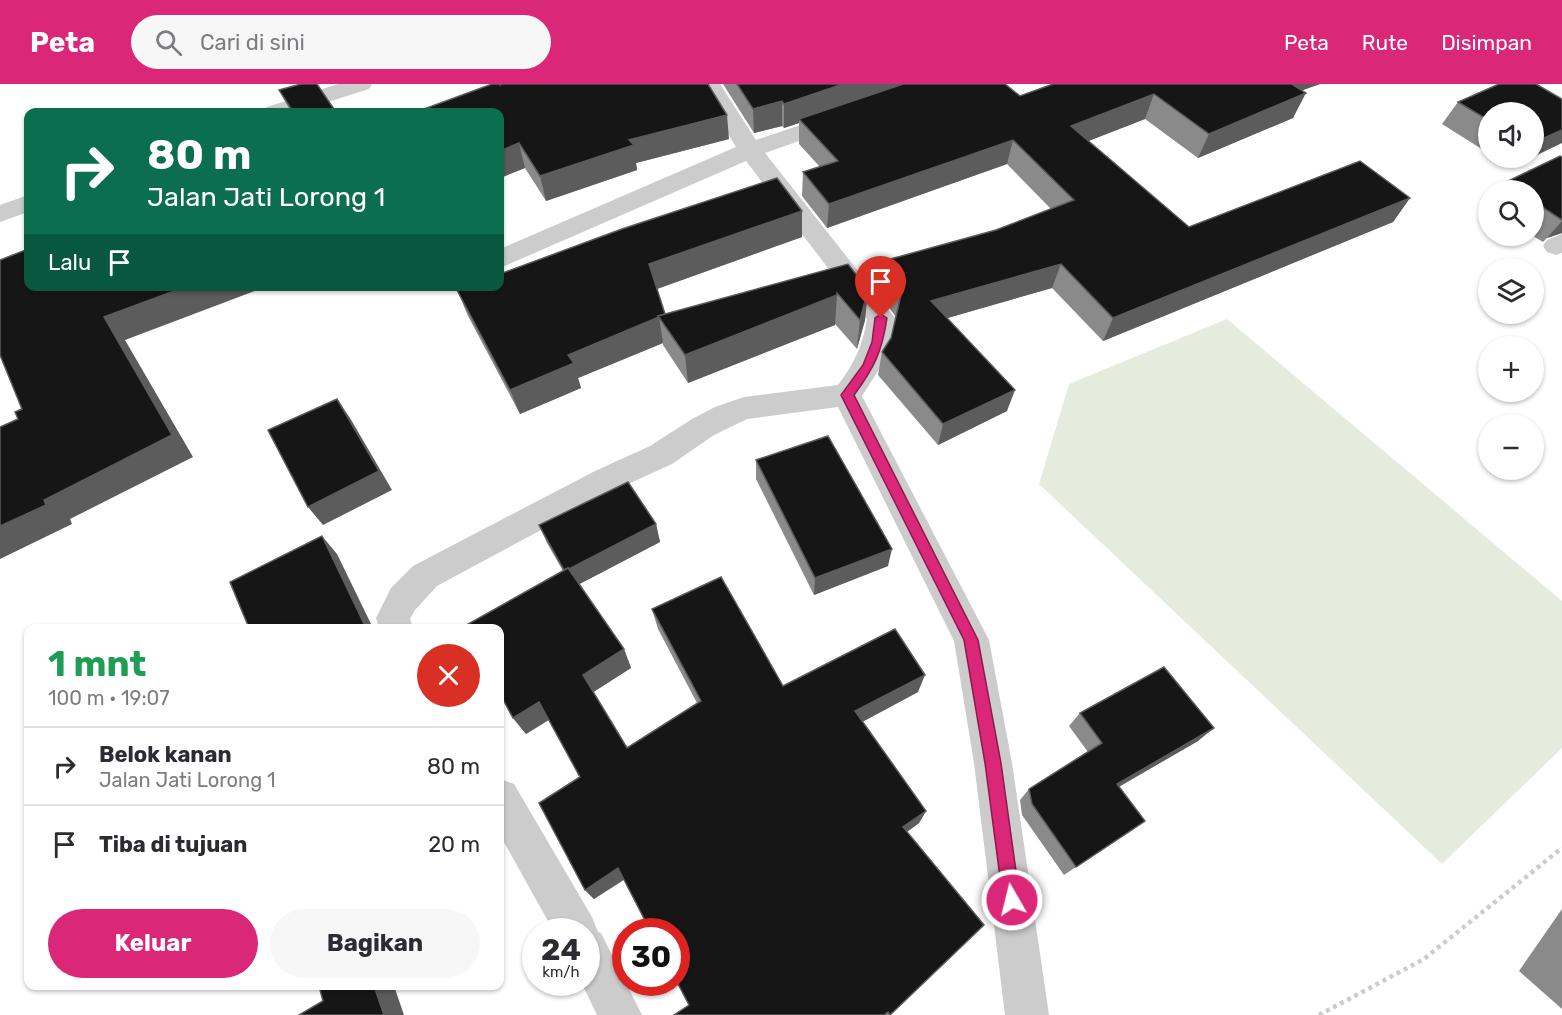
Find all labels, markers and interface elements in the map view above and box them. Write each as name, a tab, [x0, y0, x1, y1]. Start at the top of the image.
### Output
search box	[131, 15, 551, 69]
text: Peta	[30, 26, 95, 59]
icon: search	[152, 26, 185, 59]
text: Cari di sini	[200, 29, 305, 56]
text: Peta	[1284, 30, 1329, 55]
text: Rute	[1362, 30, 1408, 55]
text: Disimpan	[1441, 30, 1532, 55]
map controls	[1478, 102, 1544, 480]
button: sound	[1478, 102, 1544, 168]
text: 80 m	[147, 130, 251, 180]
icon: right	[48, 132, 126, 210]
button: search	[1478, 180, 1544, 246]
text: Jalan Jati Lorong 1	[147, 181, 385, 213]
icon: arrive	[103, 246, 136, 279]
text: Lalu	[48, 249, 91, 276]
pin	[855, 256, 906, 318]
button: layers	[1478, 258, 1544, 324]
icon: arrive	[864, 265, 897, 298]
button: +	[1478, 336, 1544, 402]
button: −	[1478, 414, 1544, 480]
text: 1 mnt	[48, 642, 146, 685]
button: close	[417, 644, 480, 707]
text: 100 m · 19:07	[48, 686, 170, 710]
text: Belok kanan	[99, 741, 232, 768]
icon: right	[48, 750, 81, 783]
text: 80 m	[427, 753, 480, 780]
text: Jalan Jati Lorong 1	[99, 768, 276, 792]
icon: arrive	[48, 828, 81, 861]
text: Tiba di tujuan	[99, 831, 247, 858]
text: 20 m	[428, 831, 480, 858]
position arrow	[980, 868, 1044, 932]
button: Keluar	[48, 909, 258, 978]
button: Bagikan	[270, 909, 480, 978]
speed limit sign: 30	[612, 918, 690, 996]
text: 24	[541, 932, 581, 968]
text: km/h	[542, 963, 580, 981]

